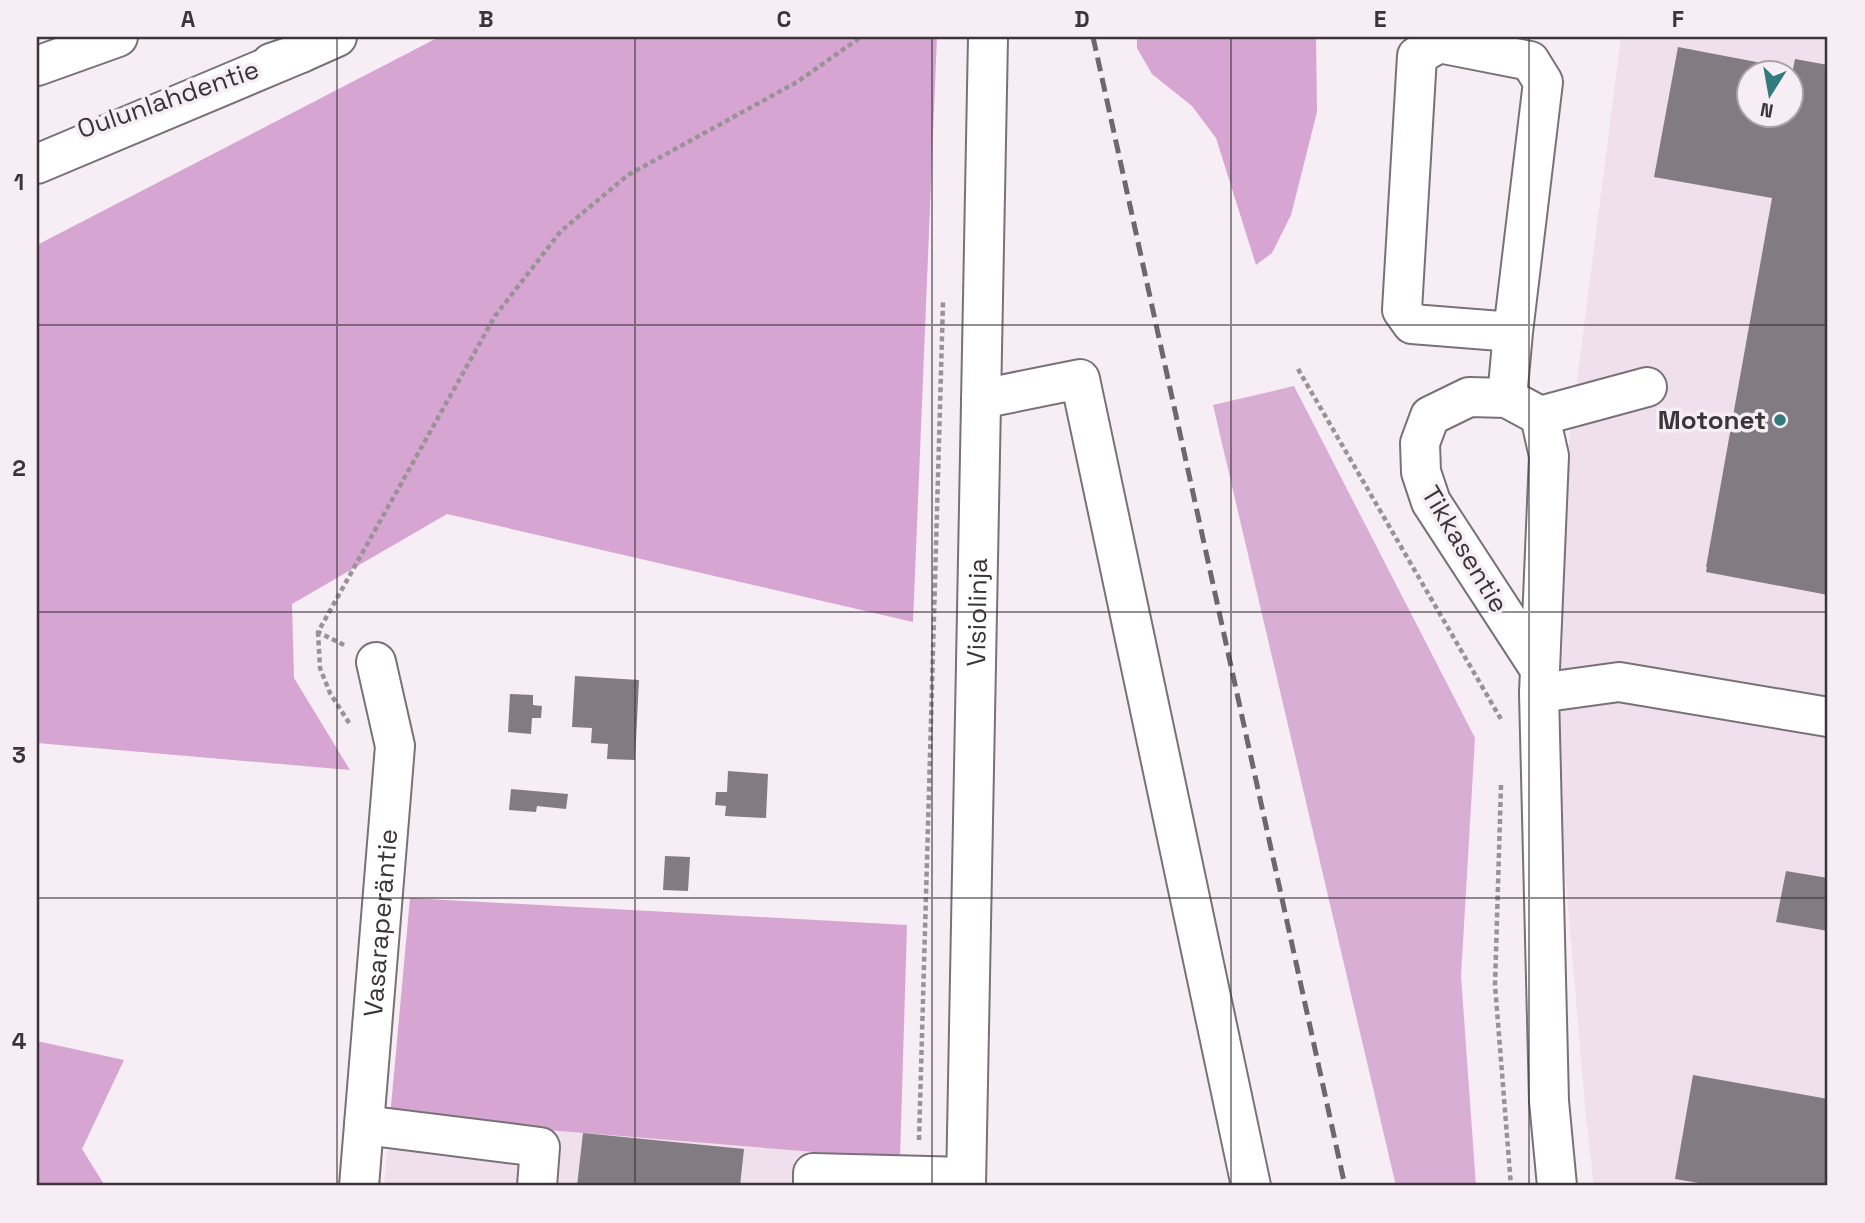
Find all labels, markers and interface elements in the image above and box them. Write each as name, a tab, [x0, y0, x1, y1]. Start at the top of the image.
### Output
text: A	[181, 4, 196, 34]
text: B	[478, 4, 494, 34]
text: C	[777, 4, 791, 34]
text: D	[1074, 4, 1090, 34]
text: E	[1374, 4, 1386, 34]
text: F	[1672, 4, 1684, 34]
street label: Oulunlahdentie	[73, 52, 263, 146]
north arrow	[1736, 60, 1806, 130]
text: N	[1758, 97, 1775, 124]
text: 1	[14, 167, 24, 197]
place label: Motonet	[1658, 403, 1766, 437]
marker: Motonet	[1772, 412, 1788, 428]
text: 2	[12, 453, 26, 483]
street label: Tikkasentie	[1414, 479, 1516, 619]
street label: Visiolinja	[959, 557, 995, 667]
text: 3	[12, 740, 26, 770]
street label: Vasaraperäntie	[356, 827, 405, 1018]
text: 4	[12, 1026, 27, 1056]

